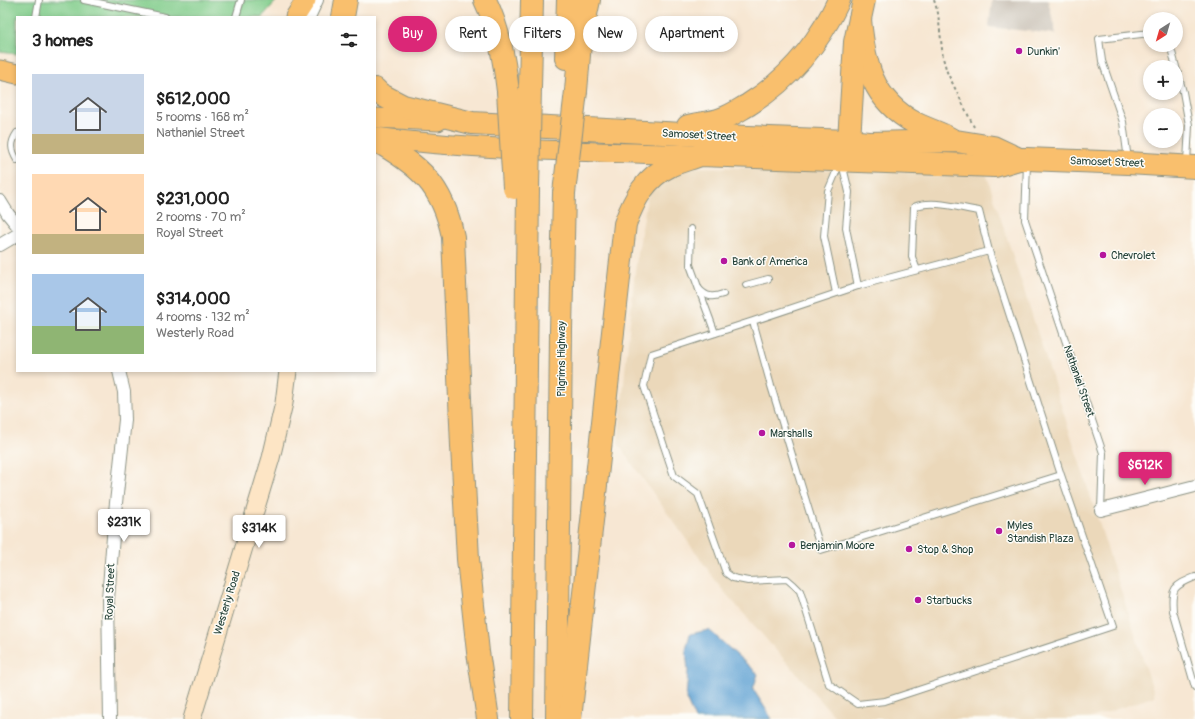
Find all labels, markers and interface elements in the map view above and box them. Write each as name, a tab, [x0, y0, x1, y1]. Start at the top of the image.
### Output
north arrow	[1143, 12, 1183, 52]
map controls	[1143, 12, 1183, 148]
chip: Buy	[388, 16, 437, 52]
chip: Rent	[445, 16, 501, 52]
chip: Filters	[509, 16, 575, 52]
chip: New	[583, 16, 637, 52]
chip: Apartment	[645, 16, 738, 52]
icon: filters	[338, 29, 360, 51]
text: 3 homes	[32, 30, 93, 51]
place label: Dunkin'	[1027, 45, 1060, 58]
marker: Dunkin'	[1014, 46, 1024, 56]
button: +	[1143, 60, 1183, 100]
text: $612,000	[156, 88, 230, 109]
icon: home	[64, 90, 112, 138]
button: −	[1143, 108, 1183, 148]
text: 5 rooms · 168 m²	[156, 109, 249, 125]
text: Nathaniel Street	[156, 125, 245, 141]
street label: Samoset Street	[662, 127, 737, 143]
street label: Samoset Street	[1070, 154, 1145, 170]
text: $231,000	[156, 188, 230, 209]
icon: home	[64, 190, 112, 238]
text: 2 rooms · 70 m²	[156, 209, 246, 225]
text: Royal Street	[156, 225, 223, 241]
place label: Chevrolet	[1111, 249, 1156, 262]
marker: Chevrolet	[1098, 250, 1108, 260]
place label: Bank of America	[732, 255, 808, 268]
marker: Bank of America	[719, 256, 729, 266]
text: $314,000	[156, 288, 230, 309]
icon: home	[64, 290, 112, 338]
text: 4 rooms · 132 m²	[156, 309, 250, 325]
street label: Pilgrims Highway	[555, 321, 568, 397]
text: Westerly Road	[156, 325, 234, 341]
street label: Nathaniel Street	[1061, 343, 1098, 419]
place label: Marshalls	[770, 427, 812, 440]
marker: Marshalls	[757, 428, 767, 438]
pin: $612K	[1117, 452, 1173, 486]
text: $612K	[1128, 457, 1162, 473]
pin: $231K	[96, 509, 152, 543]
text: $231K	[107, 514, 141, 530]
pin: $314K	[231, 515, 287, 549]
place label: Myles Standish Plaza	[1007, 519, 1073, 545]
text: $314K	[242, 520, 276, 536]
marker: Myles Standish Plaza	[994, 526, 1004, 536]
place label: Benjamin Moore	[800, 539, 875, 552]
marker: Benjamin Moore	[787, 540, 797, 550]
place label: Stop & Shop	[917, 543, 974, 556]
marker: Stop & Shop	[904, 544, 914, 554]
street label: Royal Street	[103, 563, 118, 621]
street label: Westerly Road	[211, 570, 243, 636]
place label: Starbucks	[926, 594, 972, 607]
marker: Starbucks	[913, 595, 923, 605]

